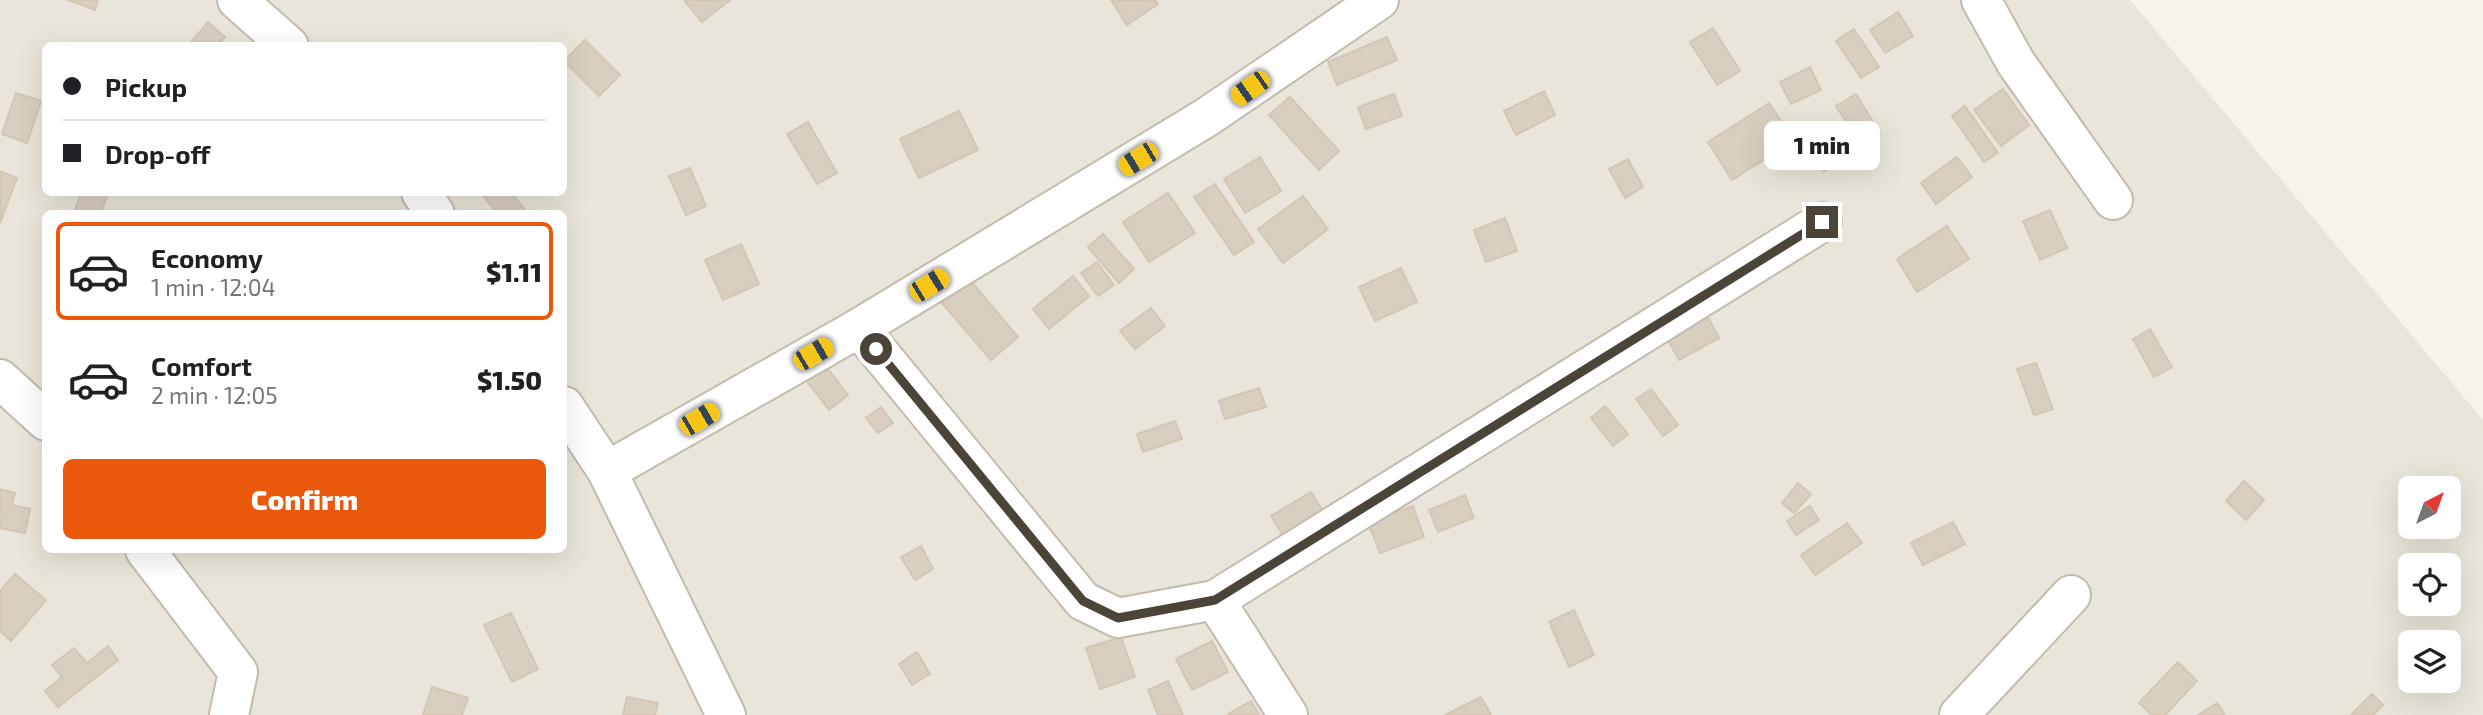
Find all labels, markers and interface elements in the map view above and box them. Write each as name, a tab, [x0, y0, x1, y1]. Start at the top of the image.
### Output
car	[1227, 67, 1274, 109]
text: Pickup	[105, 71, 187, 102]
callout: 1 min	[1764, 120, 1880, 170]
text: 1 min	[1794, 131, 1850, 159]
text: Drop-off	[105, 138, 210, 169]
car	[1115, 139, 1162, 179]
route end	[1806, 206, 1838, 238]
icon: car	[67, 240, 130, 303]
text: Economy	[151, 242, 263, 273]
text: $1.11	[486, 256, 542, 287]
car	[906, 265, 953, 305]
text: 1 min · 12:04	[151, 273, 276, 301]
route start	[860, 333, 892, 365]
car	[790, 334, 837, 374]
icon: car	[67, 348, 130, 411]
text: Comfort	[151, 350, 252, 381]
text: $1.50	[477, 364, 542, 395]
text: 2 min · 12:05	[151, 381, 278, 409]
car	[676, 399, 723, 439]
button: Confirm	[63, 459, 546, 539]
north arrow	[2398, 476, 2460, 539]
map controls	[2398, 476, 2461, 693]
button: locate	[2398, 553, 2461, 616]
button: layers	[2398, 630, 2461, 693]

